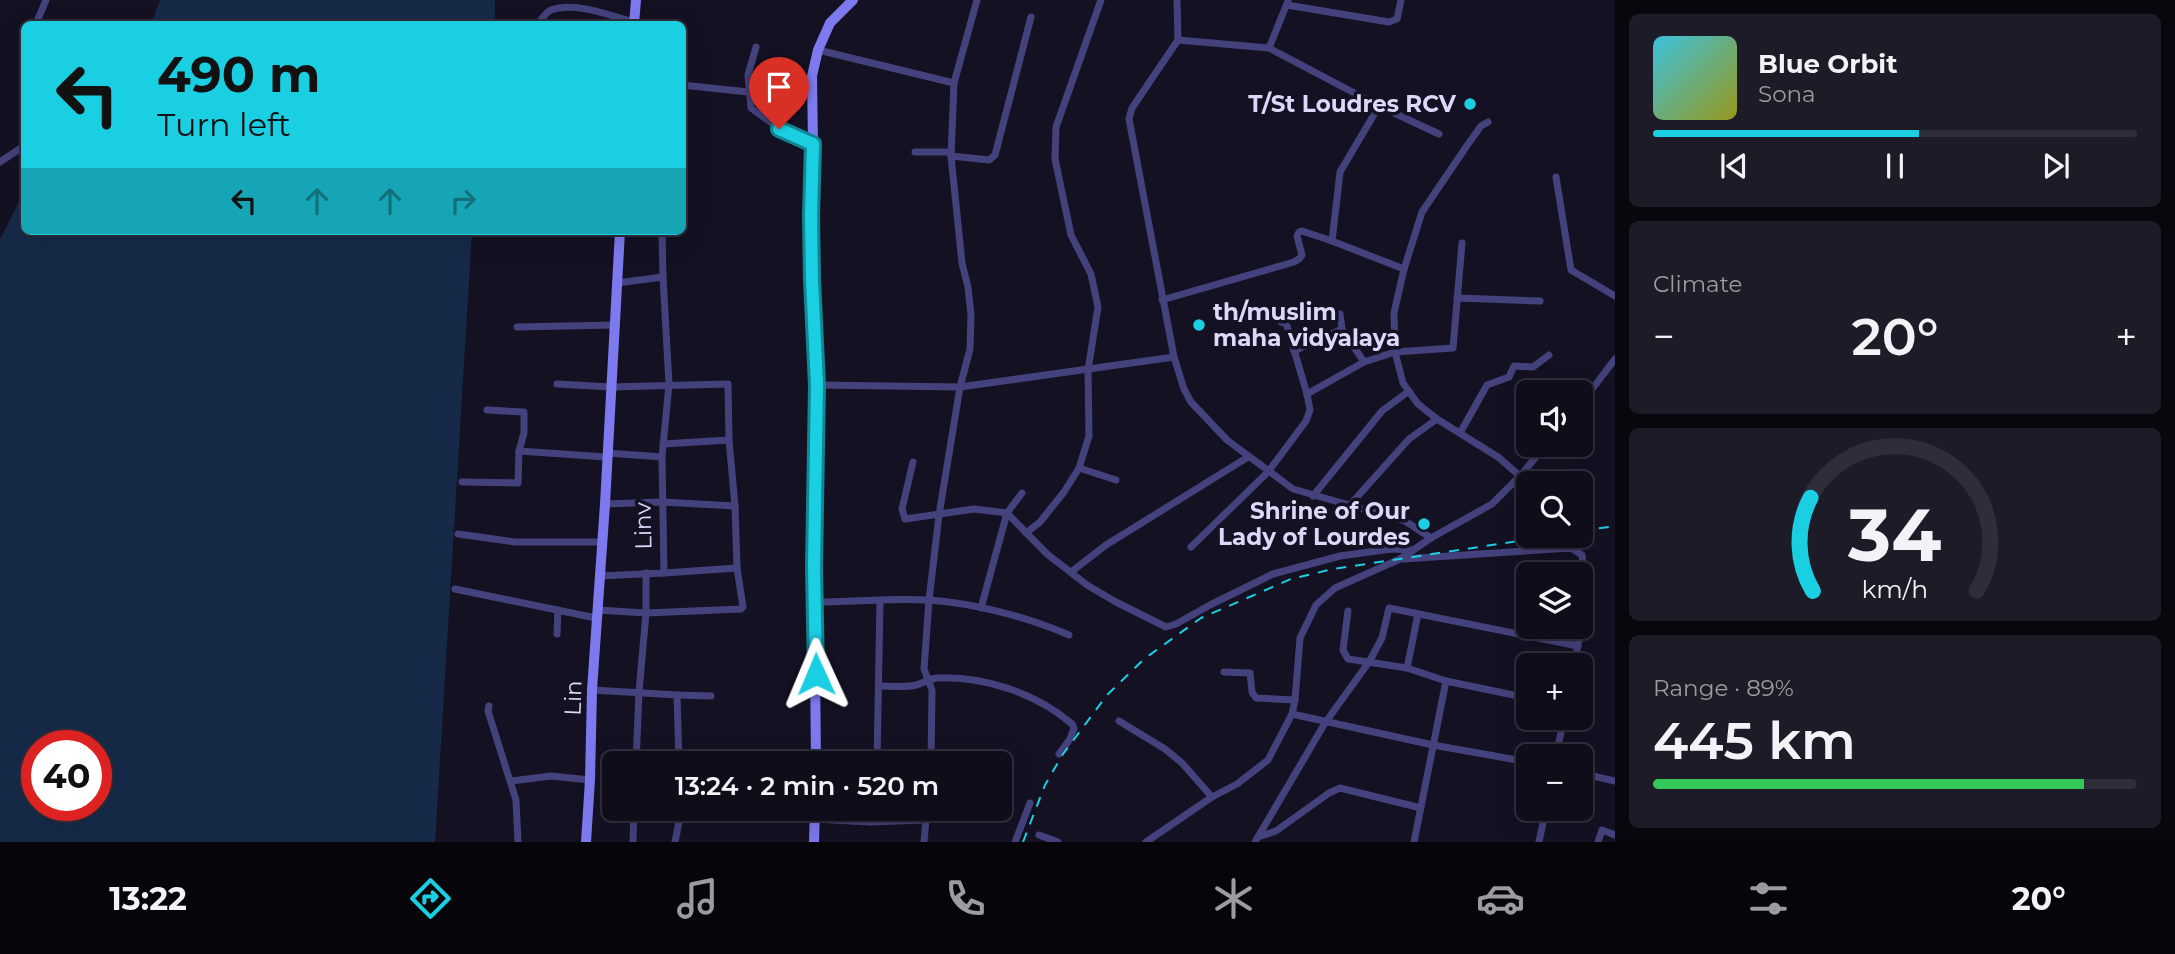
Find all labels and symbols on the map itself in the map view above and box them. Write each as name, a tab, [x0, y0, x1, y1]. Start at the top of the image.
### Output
pin	[749, 57, 809, 129]
place label: T/St Loudres RCV	[1248, 90, 1457, 118]
marker: T/St Loudres RCV	[1462, 96, 1478, 112]
place label: th/muslim maha vidyalaya	[1213, 298, 1400, 352]
marker: th/muslim maha vidyalaya	[1191, 317, 1207, 333]
place label: Shrine of Our Lady of Lourdes	[1218, 497, 1410, 551]
street label: Linv	[629, 501, 657, 550]
marker: Shrine of Our Lady of Lourdes	[1416, 516, 1432, 532]
position arrow	[779, 637, 853, 711]
street label: Lin	[558, 680, 588, 716]
speed limit sign: 40	[21, 730, 112, 821]

